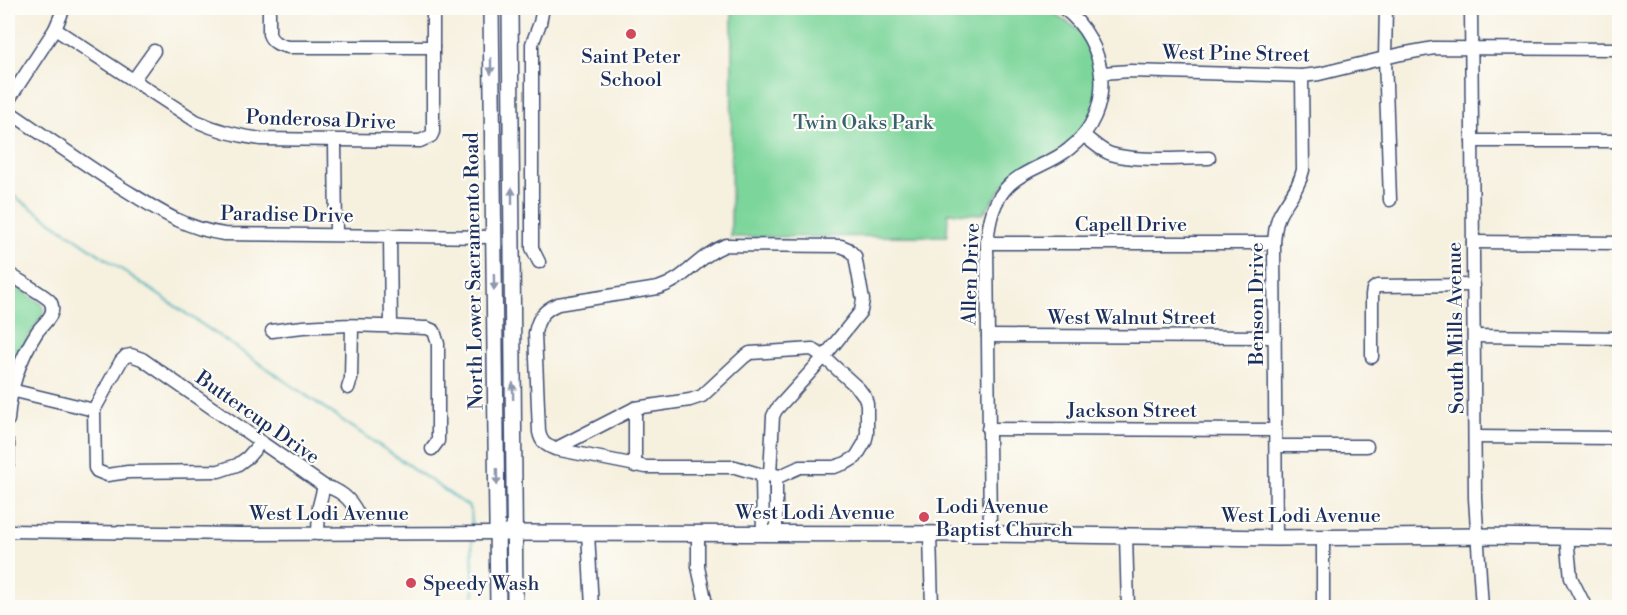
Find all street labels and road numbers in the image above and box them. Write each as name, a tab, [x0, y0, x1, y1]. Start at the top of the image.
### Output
street label: West Pine Street	[1161, 41, 1310, 68]
street label: Ponderosa Drive	[245, 105, 397, 136]
street label: North Lower Sacramento Road	[460, 131, 489, 410]
street label: Paradise Drive	[220, 202, 354, 229]
street label: Capell Drive	[1075, 213, 1187, 238]
street label: Allen Drive	[957, 222, 986, 327]
street label: Benson Drive	[1245, 242, 1270, 367]
street label: South Mills Avenue	[1442, 242, 1471, 414]
street label: West Walnut Street	[1047, 306, 1216, 331]
street label: Buttercup Drive	[189, 366, 324, 470]
street label: Jackson Street	[1066, 399, 1197, 424]
street label: West Lodi Avenue	[734, 501, 895, 526]
street label: West Lodi Avenue	[248, 502, 409, 527]
street label: West Lodi Avenue	[1220, 504, 1381, 529]

